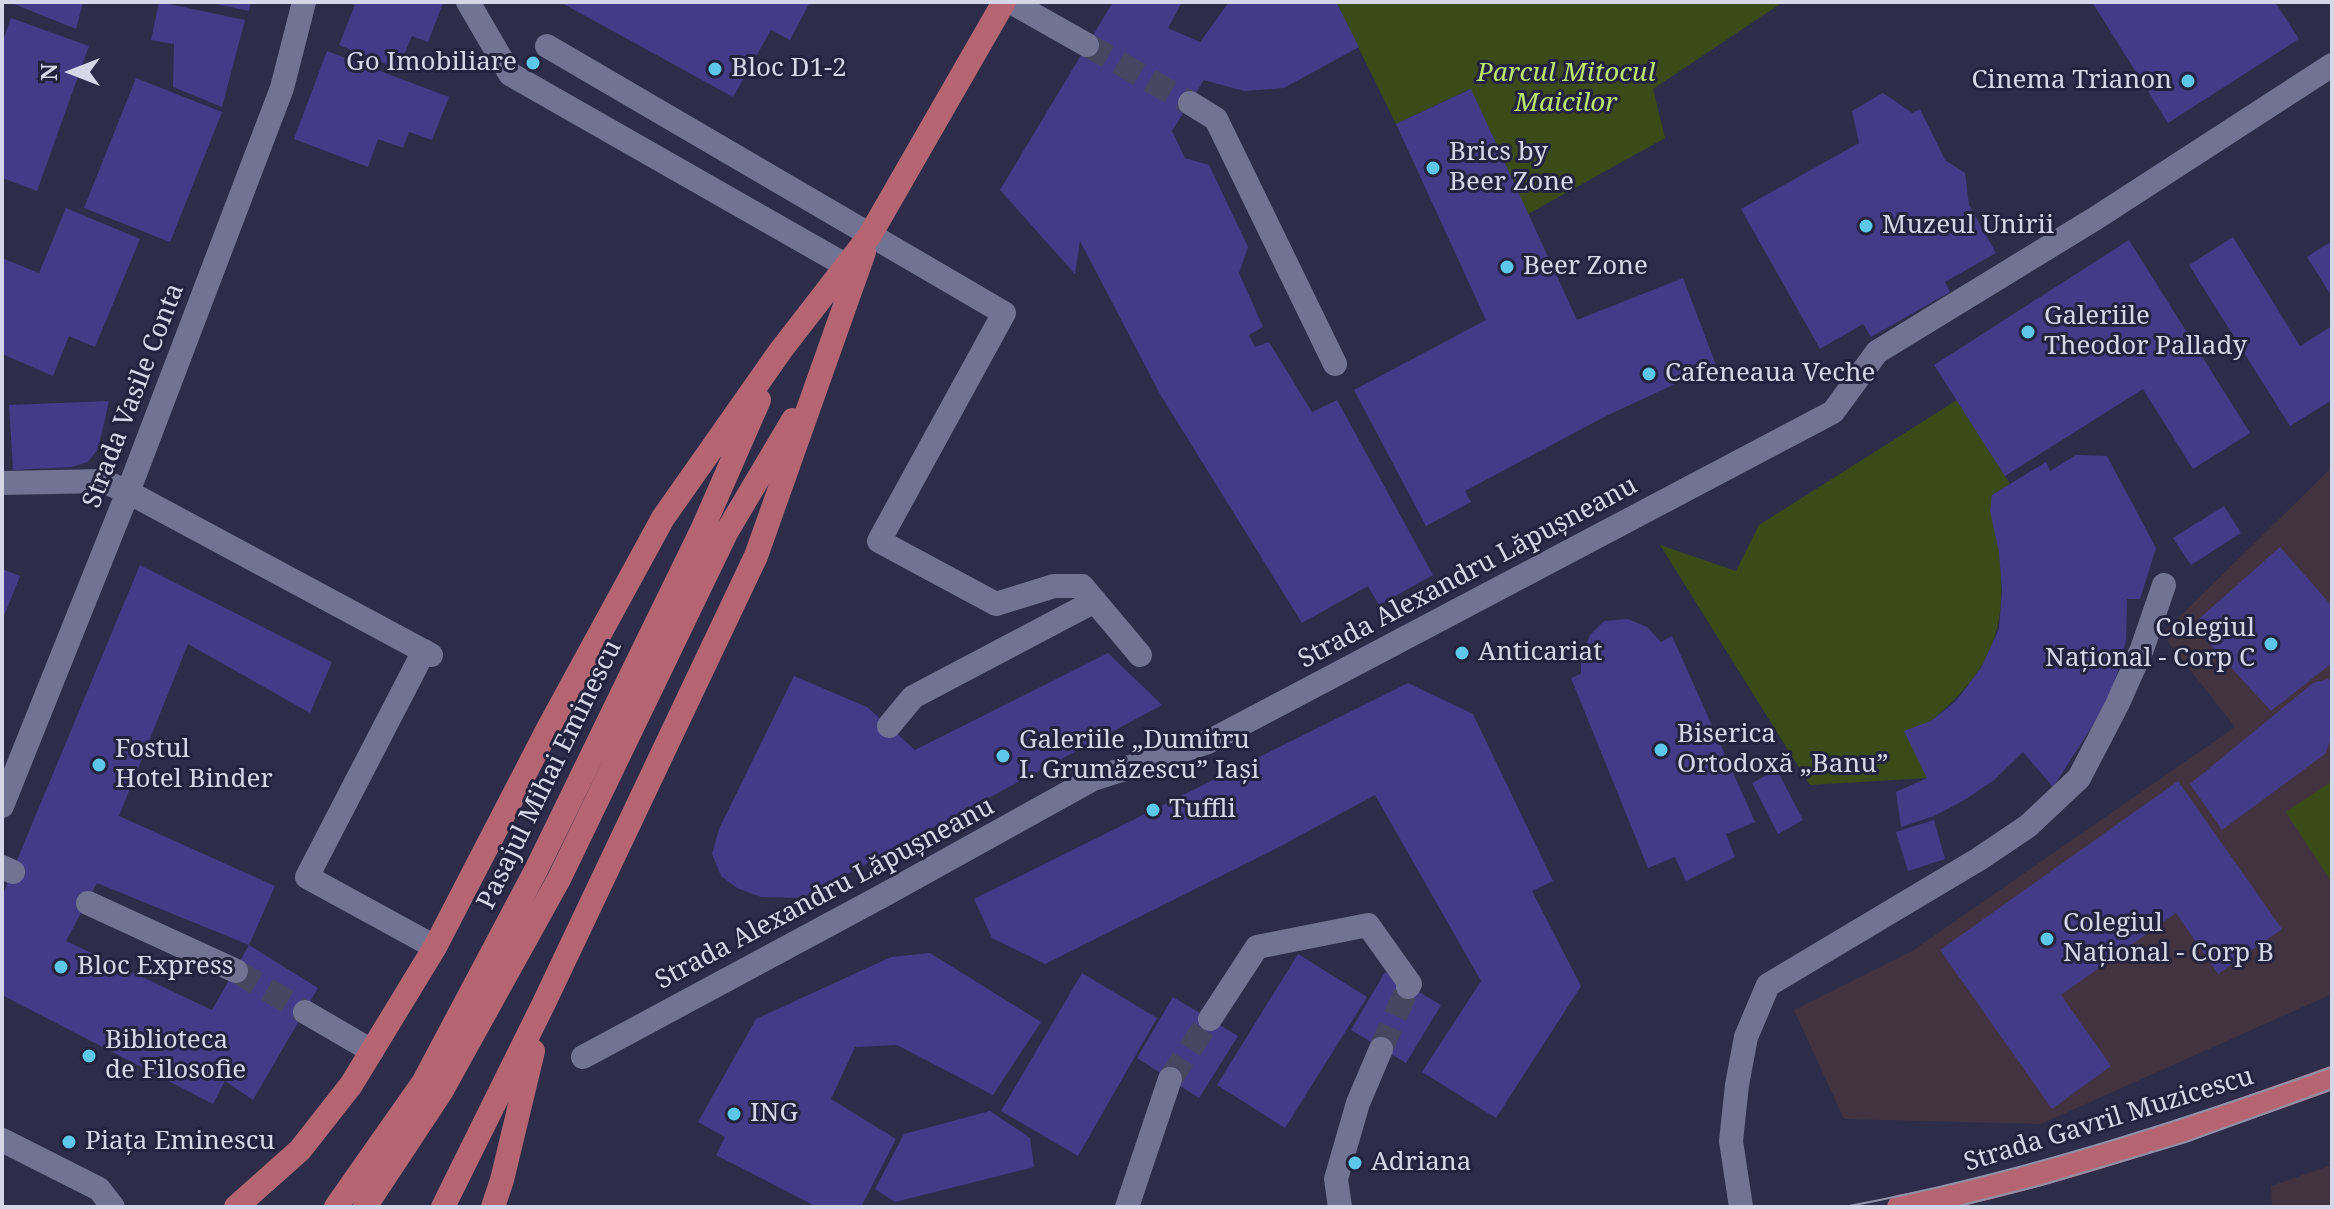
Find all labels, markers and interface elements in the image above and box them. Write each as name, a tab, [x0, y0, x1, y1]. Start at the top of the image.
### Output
north arrow	[32, 32, 112, 112]
place label: Go Imobiliare	[346, 47, 517, 79]
place label: Bloc D1-2	[731, 53, 847, 85]
marker: Go Imobiliare	[524, 54, 542, 72]
park label: Parcul Mitocul Maicilor	[1477, 58, 1655, 120]
marker: Bloc D1-2	[706, 60, 724, 78]
text: N	[33, 63, 63, 81]
place label: Cinema Trianon	[1971, 65, 2172, 97]
marker: Cinema Trianon	[2179, 72, 2197, 90]
place label: Brics by Beer Zone	[1449, 137, 1574, 198]
marker: Brics by Beer Zone	[1424, 159, 1442, 177]
place label: Muzeul Unirii	[1882, 210, 2054, 242]
marker: Muzeul Unirii	[1857, 217, 1875, 235]
place label: Beer Zone	[1523, 251, 1648, 283]
marker: Beer Zone	[1498, 258, 1516, 276]
street label: Strada Vasile Conta	[77, 279, 191, 513]
place label: Galeriile Theodor Pallady	[2044, 301, 2247, 362]
marker: Galeriile Theodor Pallady	[2019, 323, 2037, 341]
place label: Cafeneaua Veche	[1665, 358, 1875, 390]
marker: Cafeneaua Veche	[1640, 365, 1658, 383]
street label: Strada Alexandru Lăpușneanu	[1293, 470, 1643, 676]
place label: Colegiul Național - Corp C	[2045, 613, 2255, 674]
street label: Pasajul Mihai Eminescu	[471, 635, 629, 915]
marker: Colegiul Național - Corp C	[2262, 635, 2280, 653]
place label: Anticariat	[1478, 637, 1602, 669]
marker: Anticariat	[1453, 644, 1471, 662]
place label: Biserica Ortodoxă „Banu”	[1677, 719, 1888, 780]
place label: Galeriile „Dumitru I. Grumăzescu” Iași	[1019, 725, 1259, 786]
place label: Fostul Hotel Binder	[115, 734, 273, 796]
marker: Biserica Ortodoxă „Banu”	[1652, 741, 1670, 759]
marker: Galeriile „Dumitru I. Grumăzescu” Iași	[994, 747, 1012, 765]
marker: Fostul Hotel Binder	[90, 756, 108, 774]
street label: Strada Alexandru Lăpușneanu	[650, 791, 1000, 997]
place label: Tuffli	[1169, 794, 1236, 826]
marker: Tuffli	[1144, 801, 1162, 819]
place label: Colegiul Național - Corp B	[2063, 908, 2274, 970]
marker: Colegiul Național - Corp B	[2038, 930, 2056, 948]
place label: Bloc Express	[77, 951, 233, 983]
marker: Bloc Express	[52, 958, 70, 976]
place label: Biblioteca de Filosofie	[105, 1025, 246, 1086]
marker: Biblioteca de Filosofie	[80, 1047, 98, 1065]
street label: Strada Gavril Muzicescu	[1961, 1061, 2257, 1179]
place label: ING	[750, 1098, 798, 1130]
marker: ING	[725, 1105, 743, 1123]
place label: Piața Eminescu	[85, 1126, 275, 1158]
marker: Piața Eminescu	[60, 1133, 78, 1151]
place label: Adriana	[1371, 1147, 1471, 1179]
marker: Adriana	[1346, 1154, 1364, 1172]

